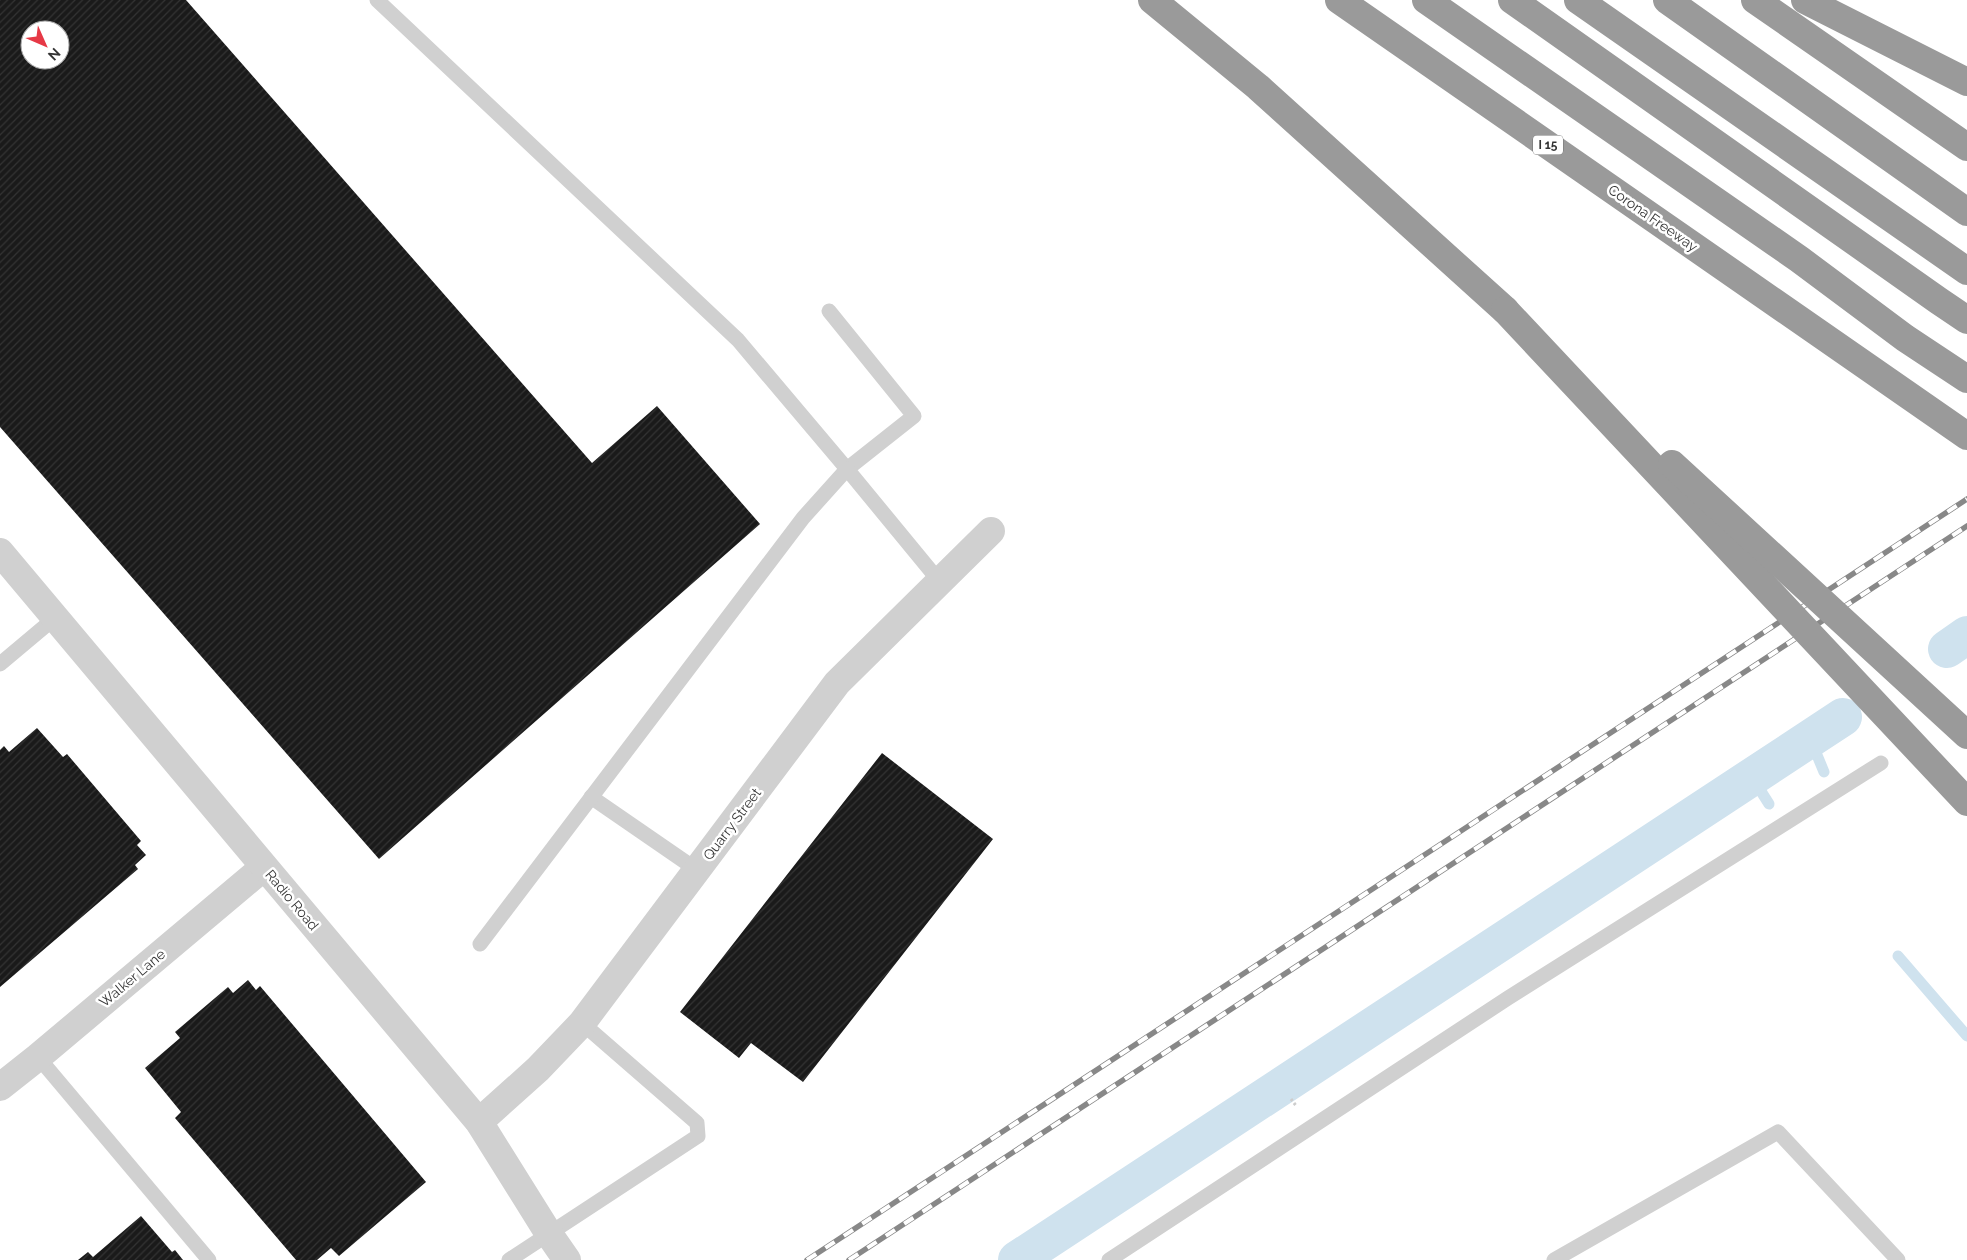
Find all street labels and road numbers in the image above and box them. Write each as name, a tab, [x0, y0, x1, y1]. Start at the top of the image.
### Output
road number: I 15	[1533, 136, 1563, 154]
street label: Corona Freeway	[1605, 181, 1701, 255]
street label: Quarry Street	[700, 785, 764, 863]
street label: Radio Road	[262, 867, 322, 933]
street label: Walker Lane	[96, 946, 168, 1010]

